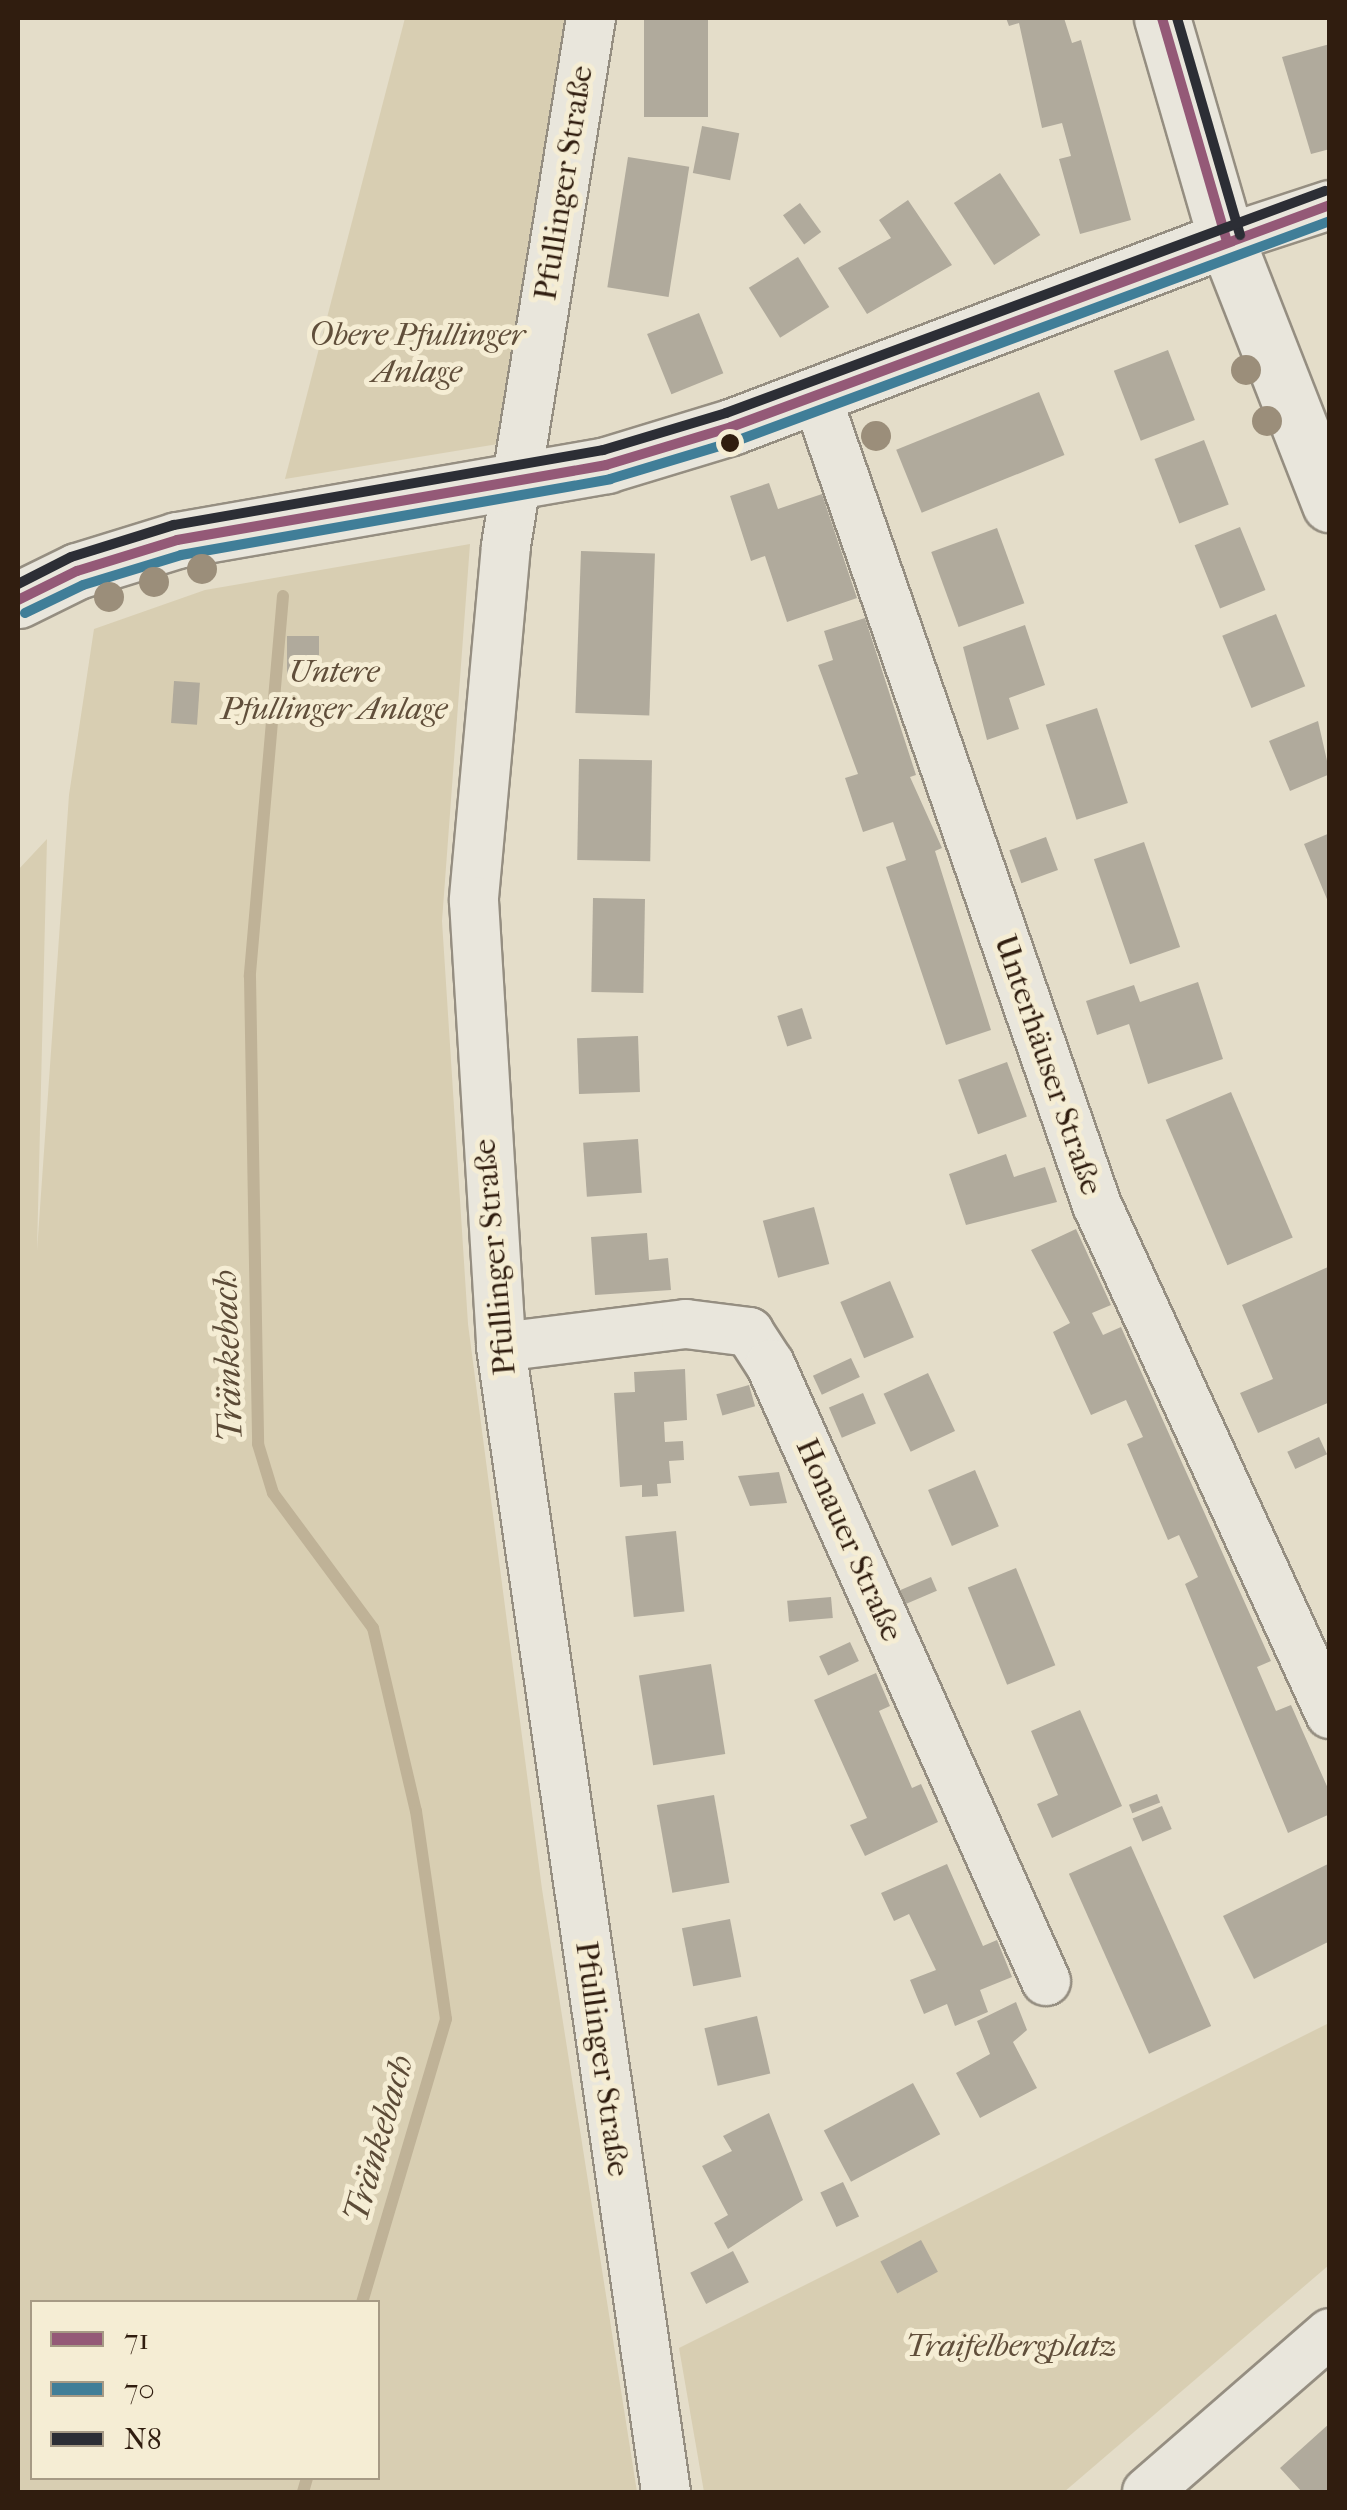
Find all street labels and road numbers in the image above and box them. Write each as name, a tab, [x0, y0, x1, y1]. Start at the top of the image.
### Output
street label: Pfullinger Straße	[526, 63, 602, 303]
street label: Unterhäuser Straße	[985, 930, 1111, 1200]
street label: Pfullinger Straße	[466, 1137, 524, 1377]
street label: Honauer Straße	[787, 1433, 911, 1647]
street label: Pfullinger Straße	[566, 1939, 638, 2179]

